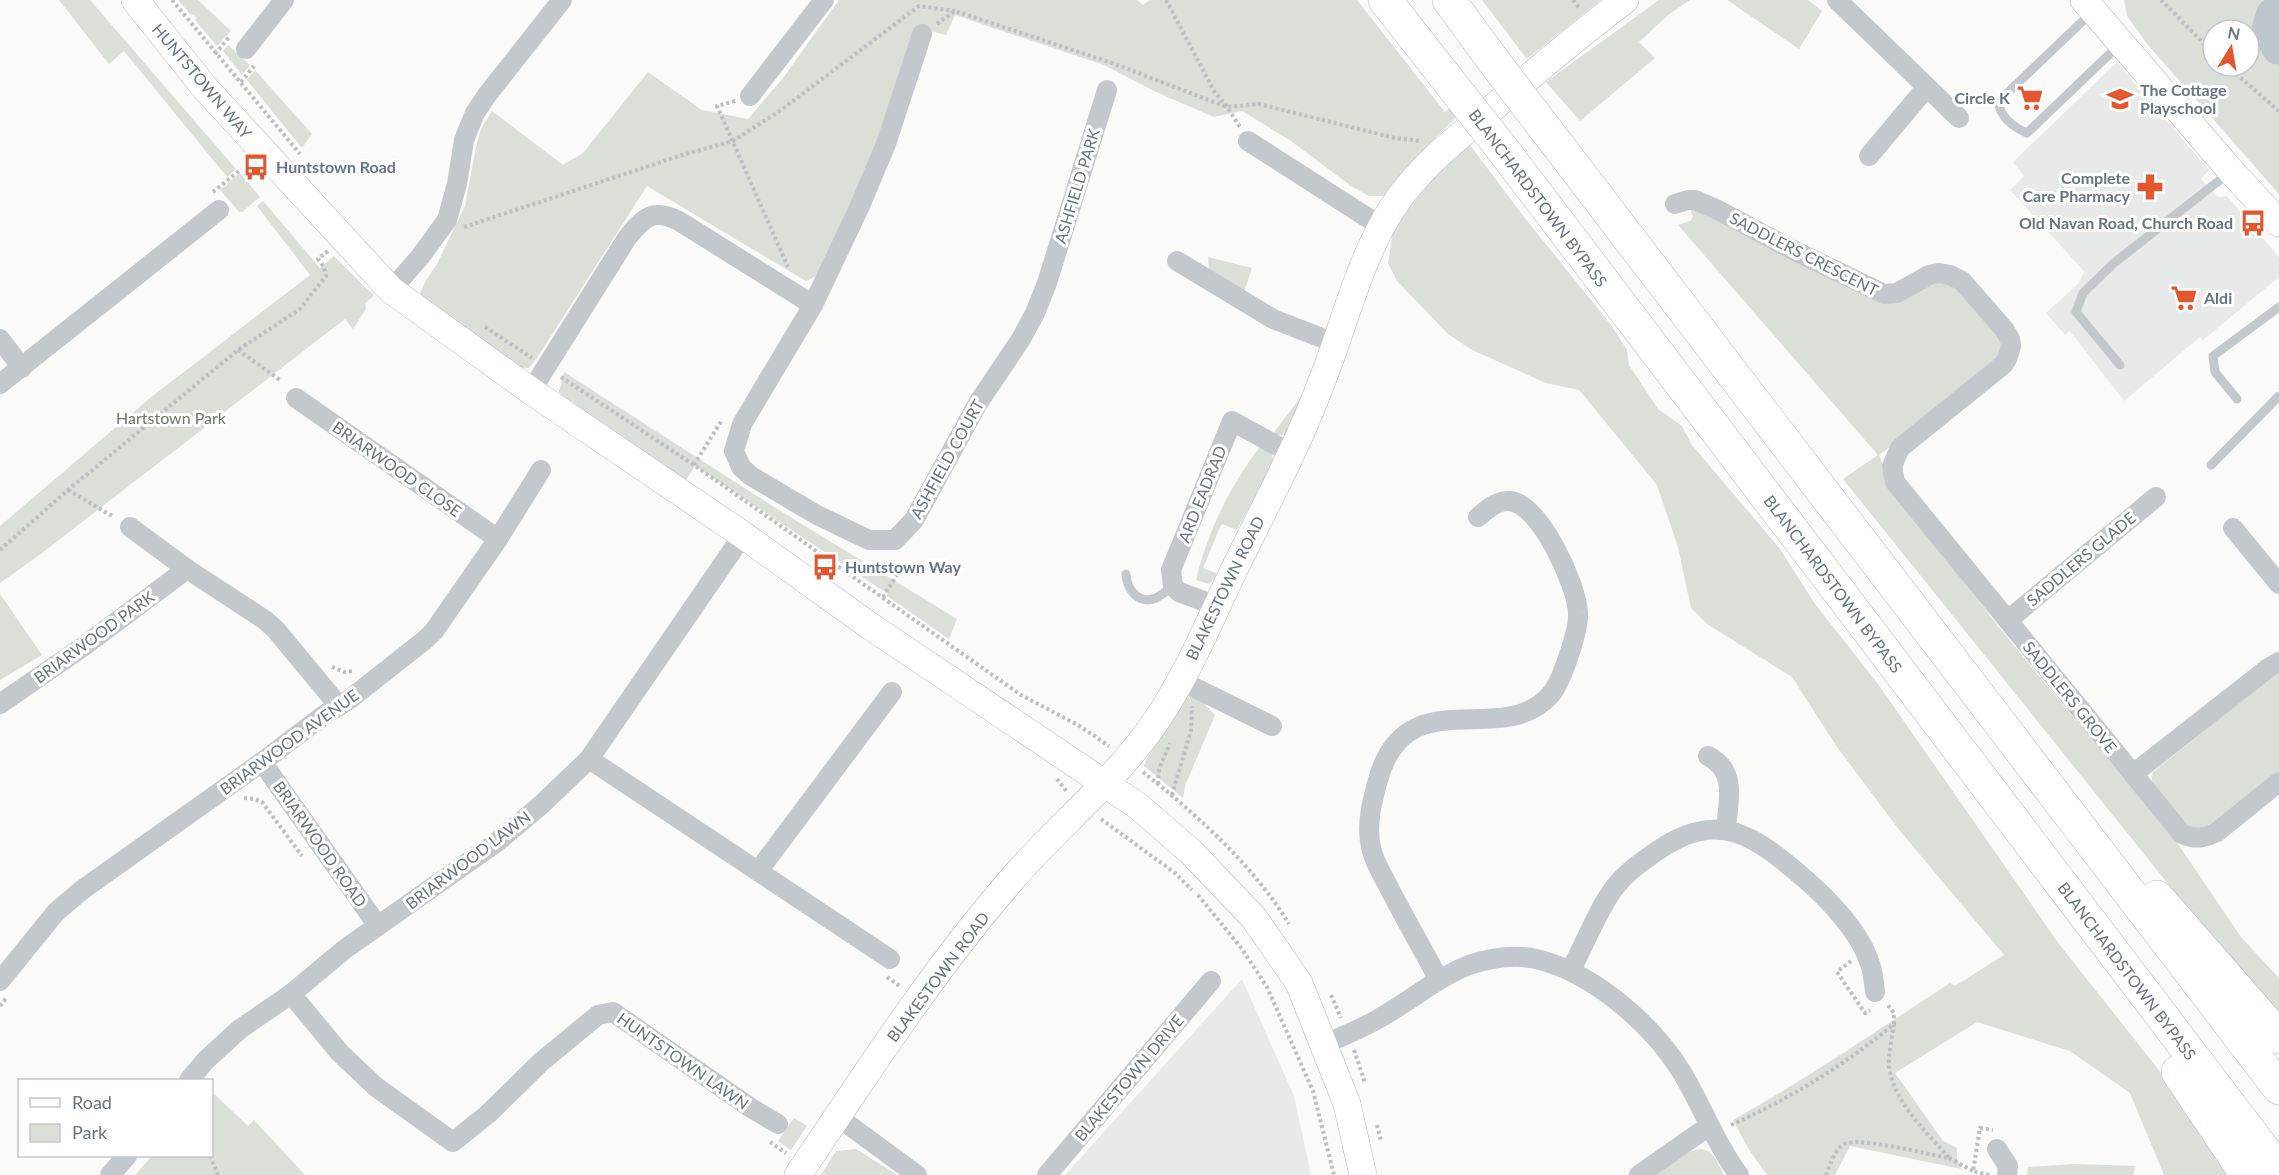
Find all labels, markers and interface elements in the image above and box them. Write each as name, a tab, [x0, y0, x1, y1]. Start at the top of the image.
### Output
north arrow	[2201, 18, 2261, 78]
street label: HUNTSTOWN WAY	[149, 19, 256, 142]
text: N	[2226, 22, 2242, 43]
place label: The Cottage Playschool	[2140, 80, 2227, 117]
supermarket icon: Circle K	[2015, 83, 2045, 113]
school or university icon: The Cottage Playschool	[2105, 84, 2135, 114]
place label: Circle K	[1955, 88, 2011, 107]
street label: BLANCHARDSTOWN BYPASS	[1465, 105, 1611, 290]
street label: ASHFIELD PARK	[1050, 126, 1103, 246]
bus stop icon: Huntstown Road	[241, 152, 271, 182]
place label: Huntstown Road	[276, 157, 396, 176]
place label: Complete Care Pharmacy	[2022, 168, 2131, 205]
pharmacy icon: Complete Care Pharmacy	[2135, 172, 2165, 202]
street label: SADDLERS CRESCENT	[1727, 208, 1882, 300]
bus stop icon: Old Navan Road, Church Road	[2238, 208, 2268, 238]
place label: Old Navan Road, Church Road	[2019, 213, 2233, 232]
supermarket icon: Aldi	[2169, 283, 2199, 313]
place label: Aldi	[2203, 288, 2232, 307]
street label: ASHFIELD COURT	[906, 395, 987, 522]
park label: Hartstown Park	[116, 408, 227, 427]
street label: BRIARWOOD CLOSE	[329, 417, 465, 520]
street label: ARD EADRAD	[1174, 443, 1230, 545]
street label: BLANCHARDSTOWN BYPASS	[1760, 491, 1906, 676]
street label: SADDLERS GLADE	[2022, 508, 2139, 610]
street label: BLAKESTOWN ROAD	[1181, 513, 1268, 663]
bus stop icon: Huntstown Way	[810, 552, 840, 582]
place label: Huntstown Way	[845, 557, 961, 576]
street label: BRIARWOOD PARK	[30, 586, 158, 687]
street label: SADDLERS GROVE	[2020, 637, 2121, 756]
street label: BRIARWOOD AVENUE	[216, 685, 362, 798]
street label: BRIARWOOD ROAD	[270, 777, 371, 910]
street label: BRIARWOOD LAWN	[402, 807, 534, 913]
street label: BLANCHARDSTOWN BYPASS	[2054, 878, 2200, 1063]
street label: BLAKESTOWN ROAD	[883, 908, 993, 1045]
street label: HUNTSTOWN LAWN	[614, 1008, 753, 1113]
street label: BLAKESTOWN DRIVE	[1070, 1011, 1187, 1145]
legend	[18, 1079, 213, 1157]
text: Road	[72, 1091, 112, 1113]
text: Park	[72, 1121, 108, 1143]

